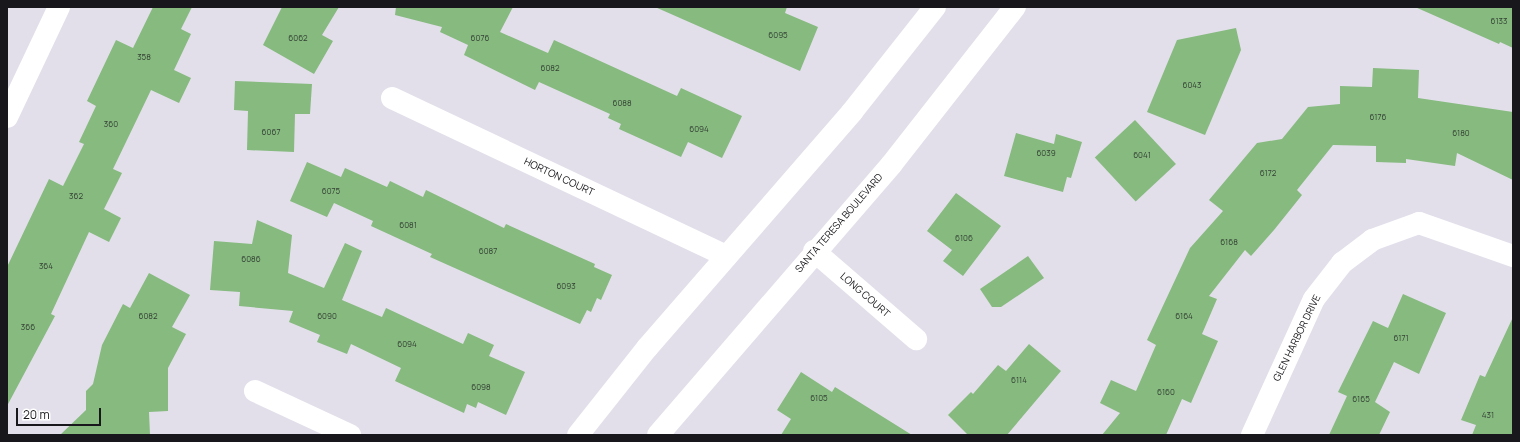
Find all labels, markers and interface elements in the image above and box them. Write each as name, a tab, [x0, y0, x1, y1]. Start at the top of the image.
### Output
house number: 6133	[1491, 16, 1507, 26]
house number: 6095	[768, 30, 788, 40]
house number: 6062	[288, 33, 308, 43]
house number: 6076	[471, 33, 489, 43]
house number: 358	[137, 52, 151, 62]
house number: 6082	[540, 63, 560, 73]
house number: 6043	[1183, 80, 1201, 90]
house number: 6088	[612, 98, 632, 108]
house number: 6176	[1370, 112, 1386, 122]
house number: 360	[104, 119, 118, 129]
house number: 6094	[689, 124, 709, 134]
house number: 6067	[262, 127, 280, 137]
house number: 6180	[1452, 128, 1470, 138]
house number: 6039	[1036, 148, 1056, 158]
house number: 6041	[1133, 150, 1151, 160]
street label: HORTON COURT	[522, 155, 596, 199]
house number: 6172	[1260, 168, 1276, 178]
street label: SANTA TERESA BOULEVARD	[793, 171, 885, 275]
house number: 6075	[322, 186, 340, 196]
house number: 362	[69, 191, 83, 201]
house number: 6081	[399, 220, 417, 230]
house number: 6106	[955, 233, 973, 243]
house number: 6168	[1220, 237, 1238, 247]
house number: 6087	[479, 246, 497, 256]
house number: 6086	[241, 254, 261, 264]
house number: 364	[39, 261, 53, 271]
street label: LONG COURT	[838, 270, 892, 320]
house number: 6093	[556, 281, 576, 291]
street label: GLEN HARBOR DRIVE	[1271, 293, 1323, 383]
house number: 6082	[138, 311, 158, 321]
house number: 6090	[317, 311, 337, 321]
house number: 6164	[1175, 311, 1193, 321]
house number: 366	[21, 322, 35, 332]
house number: 6171	[1393, 333, 1409, 343]
house number: 6094	[397, 339, 417, 349]
house number: 6114	[1011, 375, 1027, 385]
house number: 6098	[471, 382, 491, 392]
house number: 6160	[1157, 387, 1175, 397]
house number: 6105	[810, 393, 828, 403]
house number: 6165	[1352, 394, 1370, 404]
scale bar	[18, 400, 103, 426]
text: 20 m	[23, 406, 50, 423]
house number: 431	[1482, 410, 1494, 420]

